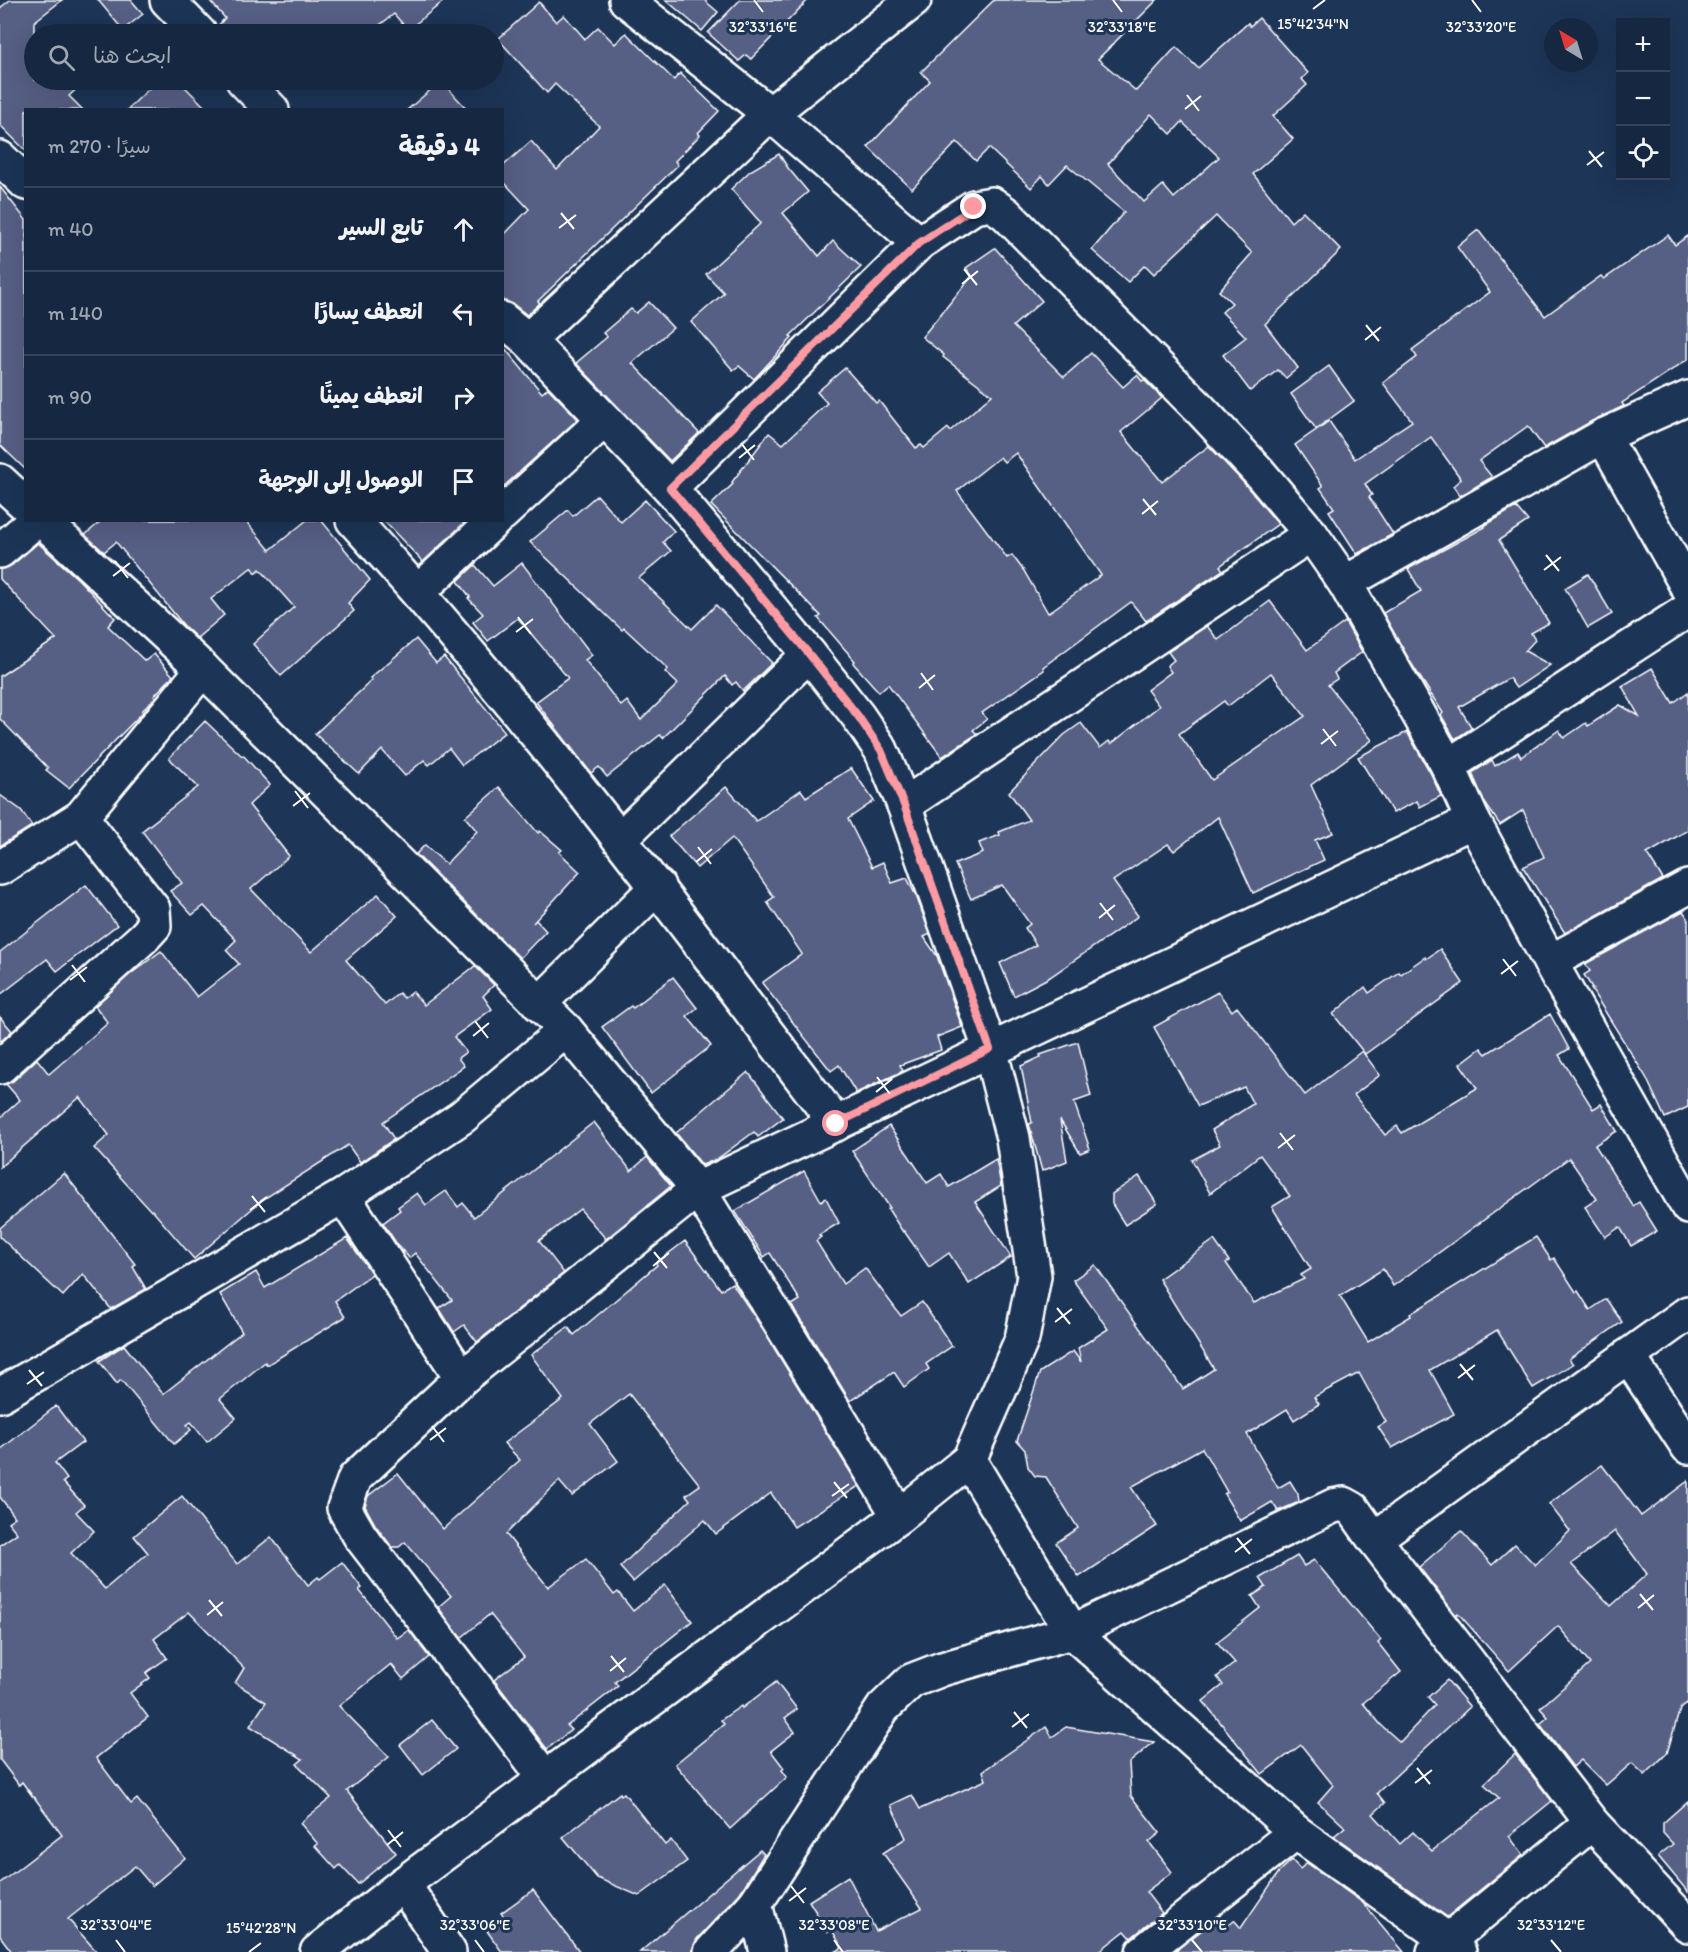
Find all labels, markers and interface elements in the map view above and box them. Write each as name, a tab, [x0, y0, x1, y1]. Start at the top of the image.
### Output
text: 15°42'34"N	[1277, 15, 1349, 33]
text: 32°33'16"E	[729, 18, 797, 36]
text: 32°33'18"E	[1088, 18, 1156, 36]
text: 32°33'20"E	[1446, 18, 1516, 36]
north arrow	[1544, 18, 1598, 72]
map controls	[1616, 18, 1670, 180]
button: +	[1616, 18, 1670, 72]
search box	[24, 24, 504, 90]
icon: search	[45, 41, 78, 74]
text: ابحث هنا	[93, 42, 172, 69]
button: −	[1616, 72, 1670, 126]
button: locate	[1616, 126, 1670, 180]
text: 4 دقيقة	[399, 130, 480, 162]
text: سيرًا · 270 m	[48, 134, 151, 158]
route end	[960, 193, 986, 219]
icon: ahead	[447, 213, 480, 246]
text: تابع السير	[340, 214, 423, 241]
text: 40 m	[48, 217, 94, 241]
icon: left	[447, 297, 480, 330]
text: انعطف يسارًا	[314, 298, 423, 325]
text: 140 m	[48, 301, 103, 325]
icon: right	[447, 381, 480, 414]
text: انعطف يمينًا	[320, 382, 423, 409]
text: 90 m	[48, 385, 92, 409]
icon: arrive	[447, 465, 480, 498]
text: الوصول إلى الوجهة	[258, 466, 423, 493]
route start	[822, 1110, 848, 1136]
text: 32°33'04"E	[80, 1916, 152, 1934]
text: 32°33'06"E	[440, 1916, 510, 1934]
text: 32°33'08"E	[799, 1916, 869, 1934]
text: 32°33'10"E	[1157, 1916, 1227, 1934]
text: 32°33'12"E	[1517, 1916, 1585, 1934]
text: 15°42'28"N	[226, 1919, 296, 1937]

